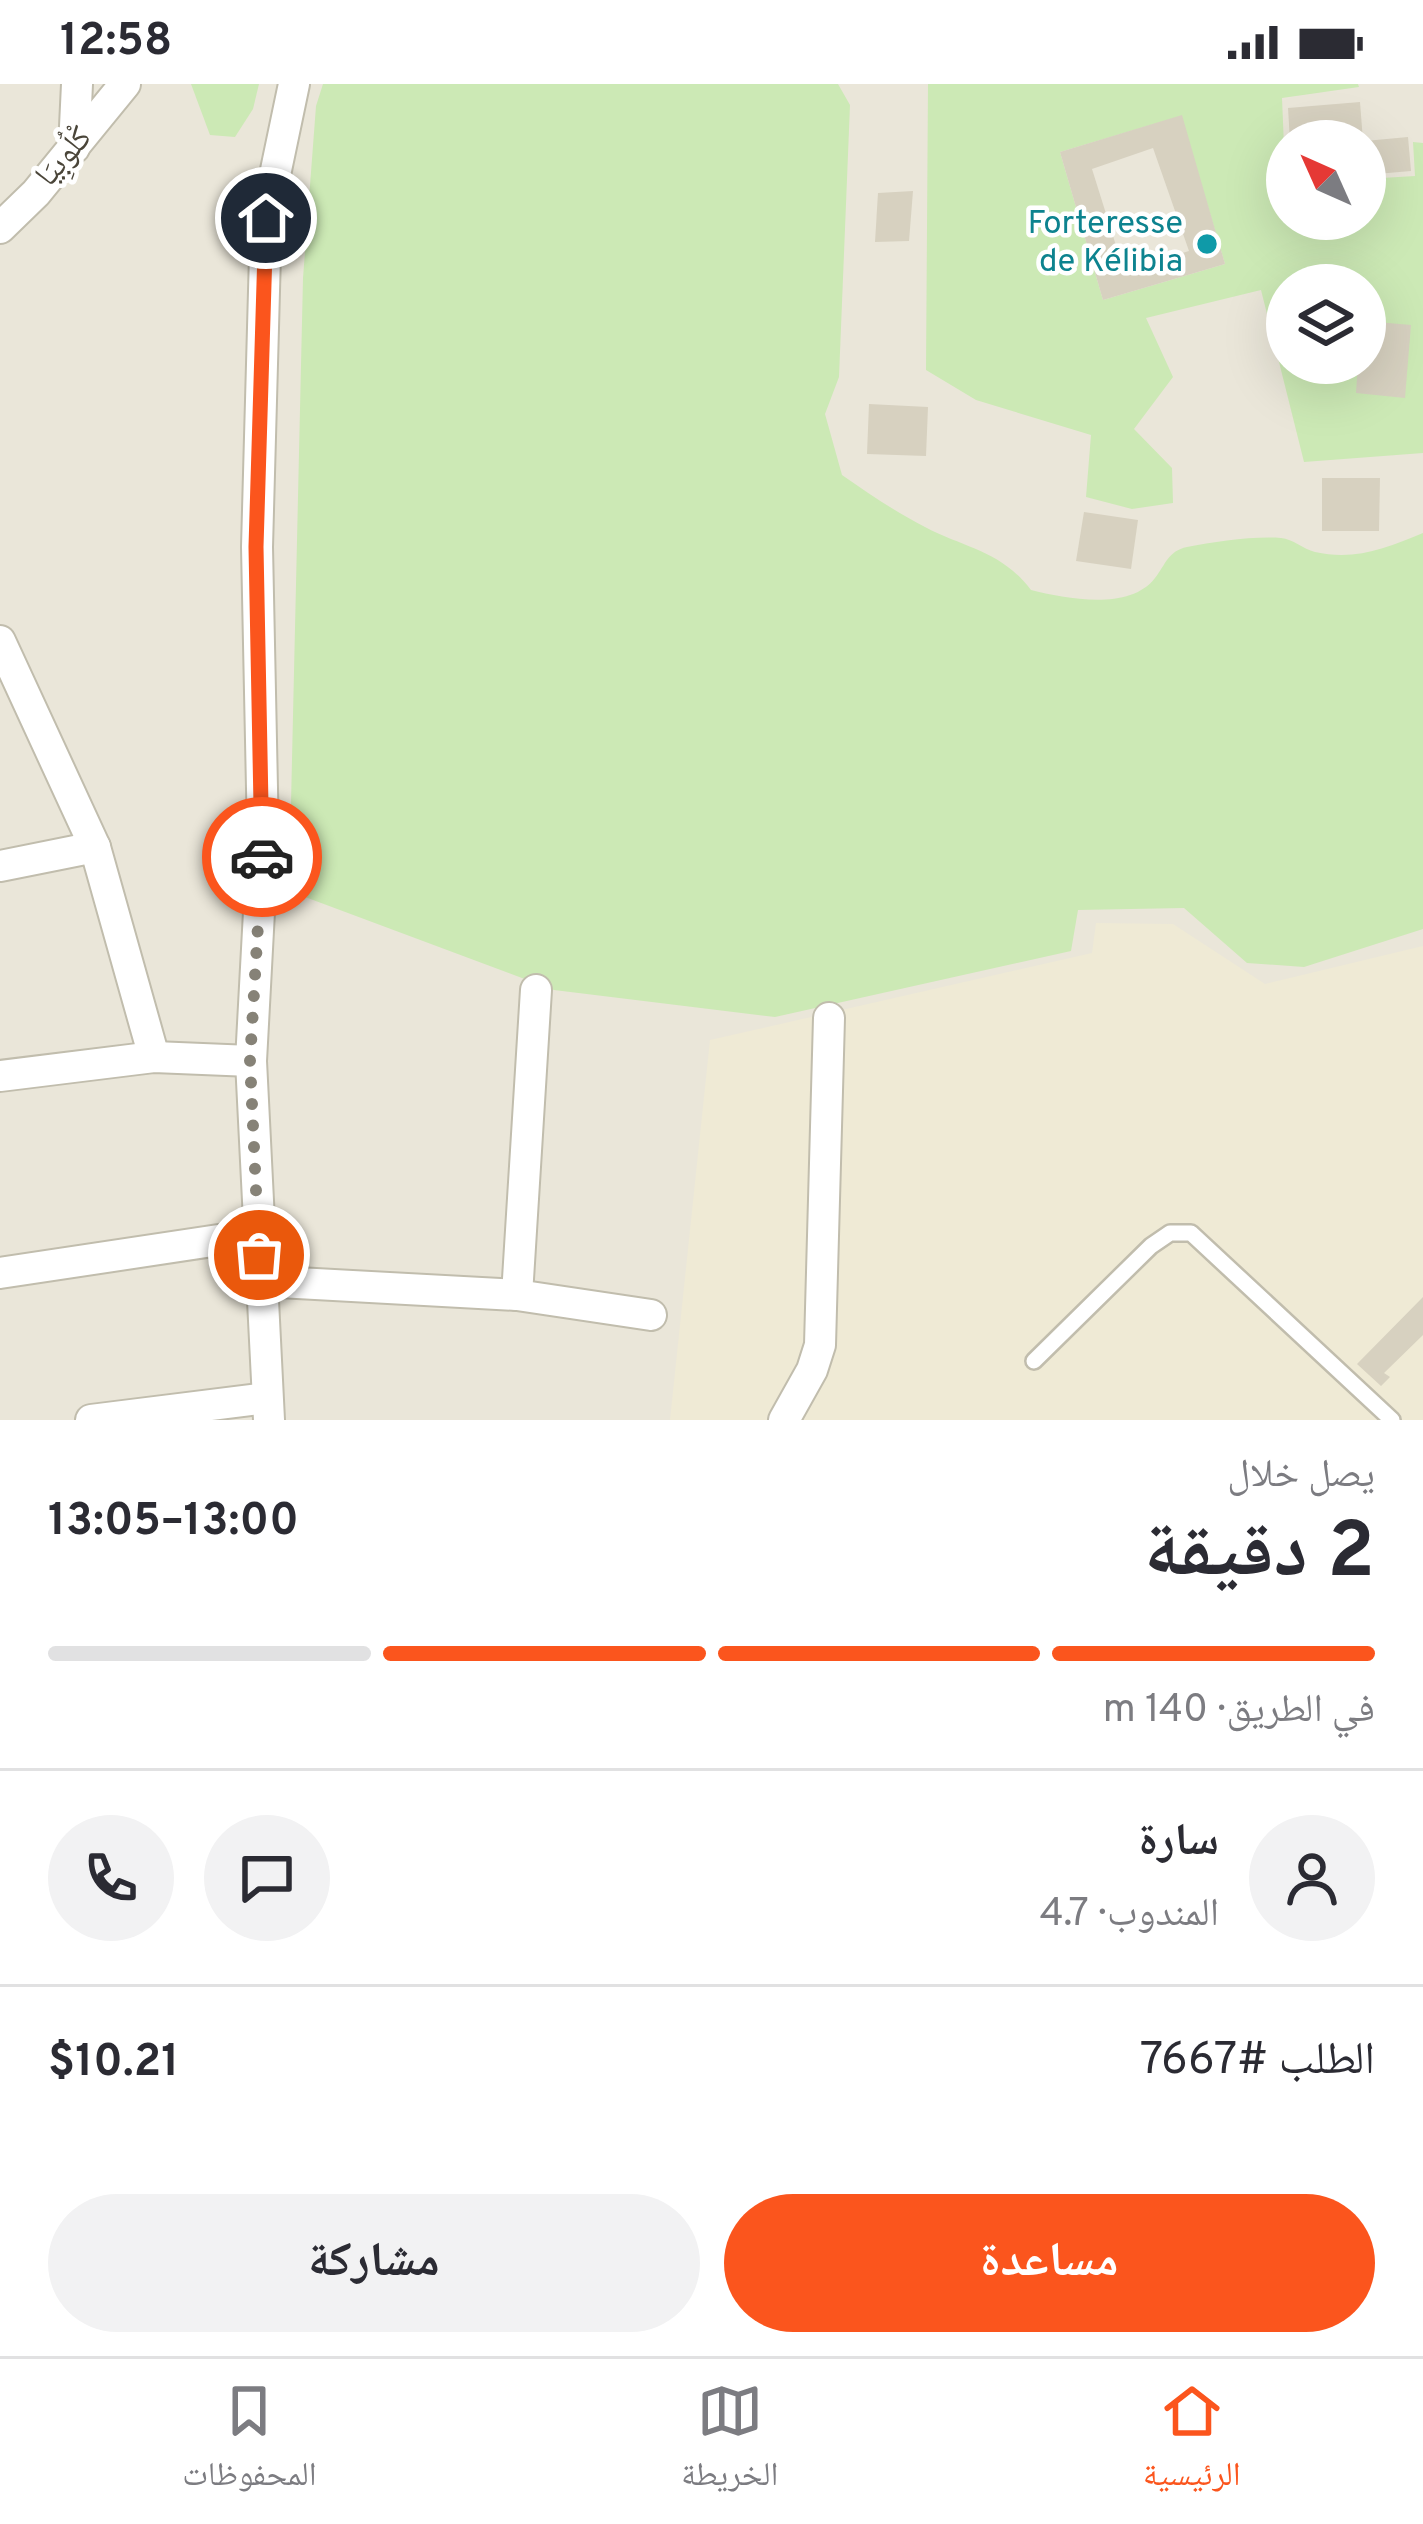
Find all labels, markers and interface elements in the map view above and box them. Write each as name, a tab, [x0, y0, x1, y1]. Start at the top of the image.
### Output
text: 12:58	[60, 14, 172, 71]
street label: كْلُوبِيَا	[27, 118, 103, 197]
north arrow	[1266, 120, 1386, 240]
map controls	[1266, 120, 1386, 384]
pin	[215, 167, 317, 269]
icon: home	[233, 185, 299, 251]
place label: Forteresse de Kélibia	[1027, 204, 1183, 284]
marker: Forteresse de Kélibia	[1194, 231, 1220, 257]
button: layers	[1266, 264, 1386, 384]
courier	[202, 797, 322, 917]
icon: car	[229, 824, 295, 890]
pin	[208, 1204, 310, 1306]
icon: bag	[226, 1222, 292, 1288]
text: يصل خلال	[1227, 1452, 1375, 1501]
text: 13:00–13:05	[48, 1494, 299, 1551]
text: 2 دقيقة	[1144, 1506, 1375, 1605]
text: في الطريق · 140 m	[1103, 1687, 1375, 1736]
text: سارة	[1138, 1814, 1219, 1871]
button: phone	[48, 1815, 174, 1941]
button: chat	[204, 1815, 330, 1941]
button: person	[1249, 1815, 1375, 1941]
text: المندوب · 4.7	[1039, 1891, 1219, 1940]
text: الطلب #7667	[1140, 2033, 1375, 2090]
text: $10.21	[48, 2035, 179, 2092]
button: مشاركة	[48, 2194, 700, 2332]
button: مساعدة	[724, 2194, 1375, 2332]
tab: المحفوظات	[182, 2378, 317, 2506]
tab: الخريطة	[681, 2378, 778, 2506]
tab: الرئيسية	[1143, 2378, 1241, 2506]

